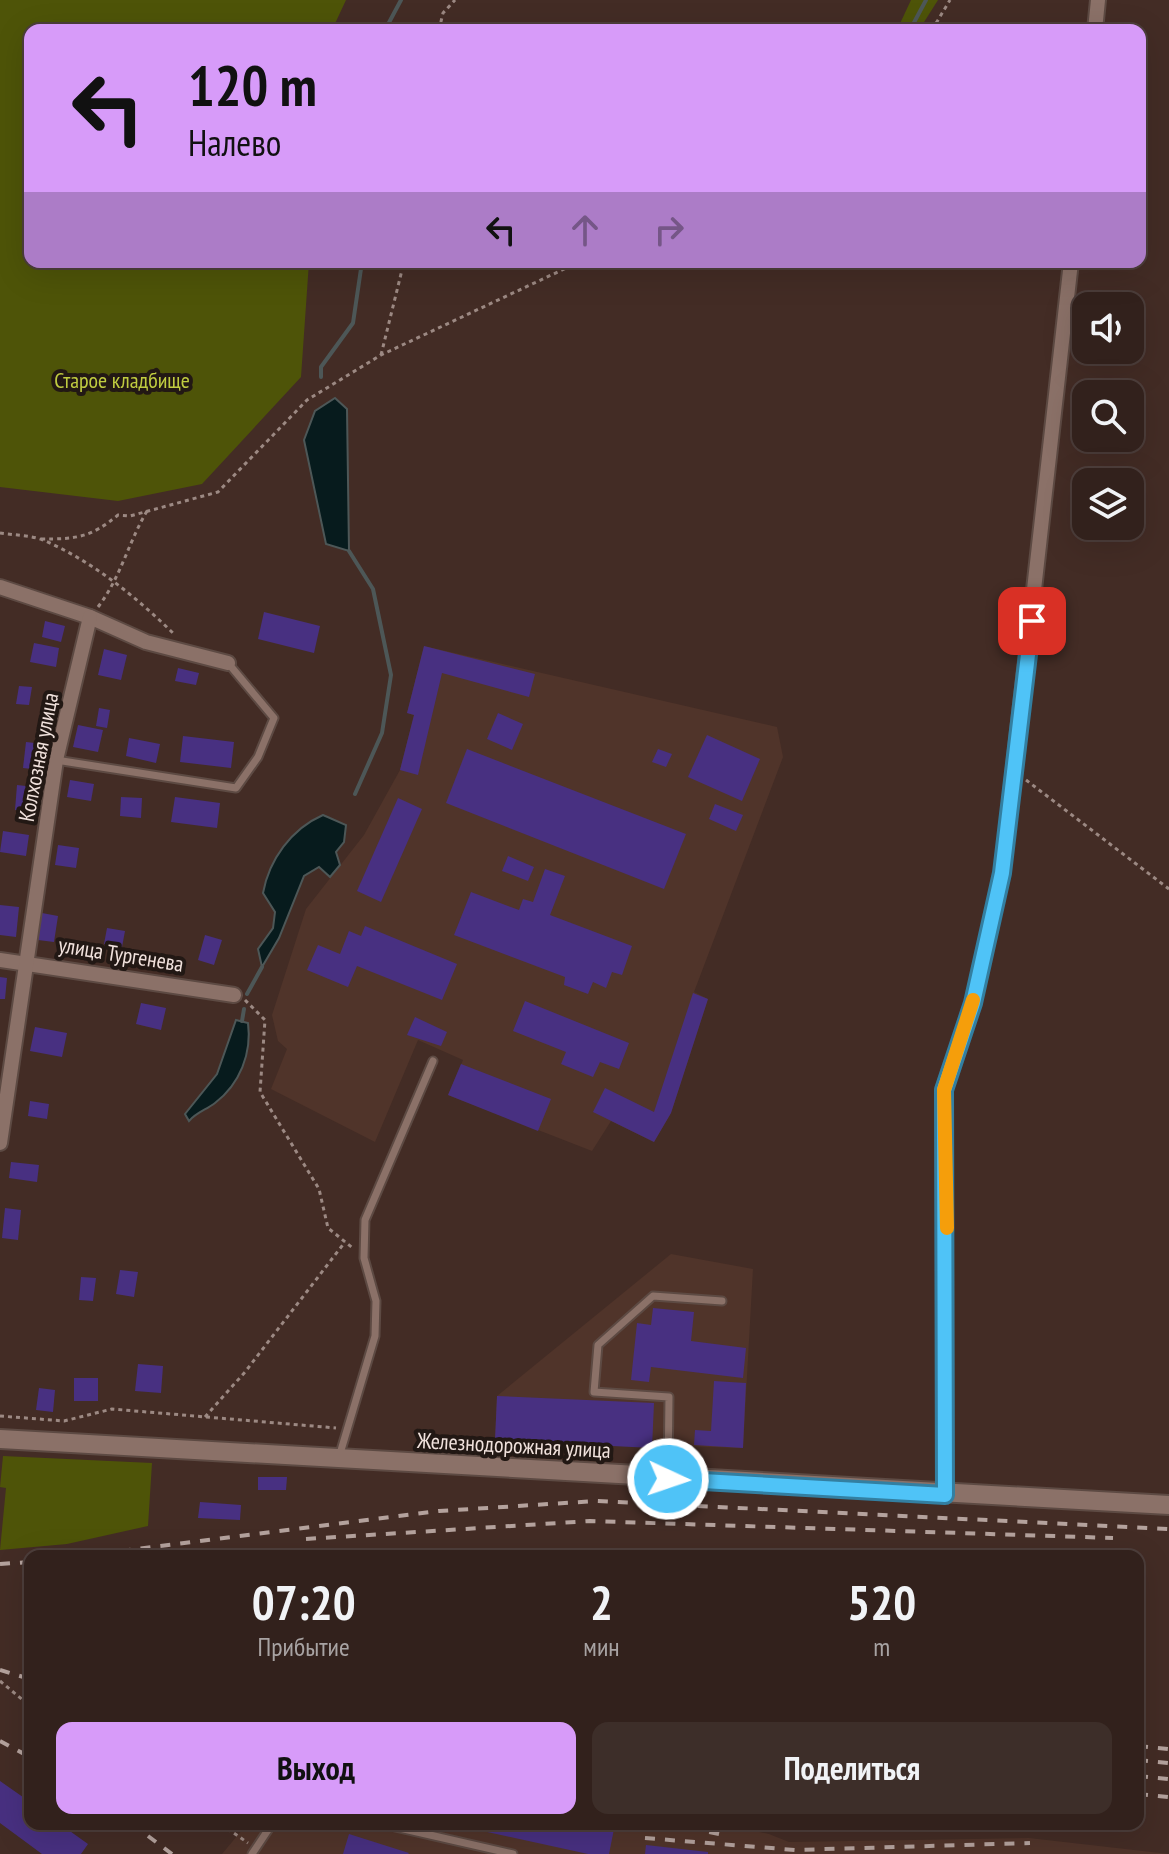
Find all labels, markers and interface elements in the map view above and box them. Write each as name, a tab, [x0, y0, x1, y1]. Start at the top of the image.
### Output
text: 120 m	[188, 49, 317, 121]
icon: left	[56, 56, 160, 160]
text: Налево	[188, 119, 281, 166]
icon: left	[479, 208, 523, 252]
icon: ahead	[563, 208, 607, 252]
icon: right	[647, 208, 691, 252]
map controls	[1072, 292, 1144, 540]
button: sound	[1072, 292, 1144, 364]
park label: Старое кладбище	[54, 366, 190, 394]
button: search	[1072, 380, 1144, 452]
button: layers	[1072, 468, 1144, 540]
pin	[998, 587, 1066, 655]
icon: arrive	[1010, 599, 1054, 643]
street label: Колхозная улица	[12, 690, 64, 824]
street label: улица Тургенева	[56, 930, 186, 978]
street label: Железнодорожная улица	[415, 1426, 612, 1464]
position arrow	[626, 1437, 710, 1521]
text: 07:20	[252, 1571, 356, 1633]
text: 2	[590, 1571, 613, 1633]
text: 520	[847, 1571, 916, 1633]
text: Прибытие	[258, 1630, 350, 1663]
text: мин	[583, 1630, 620, 1663]
text: m	[873, 1630, 890, 1663]
button: Выход	[56, 1722, 576, 1814]
button: Поделиться	[592, 1722, 1112, 1814]

